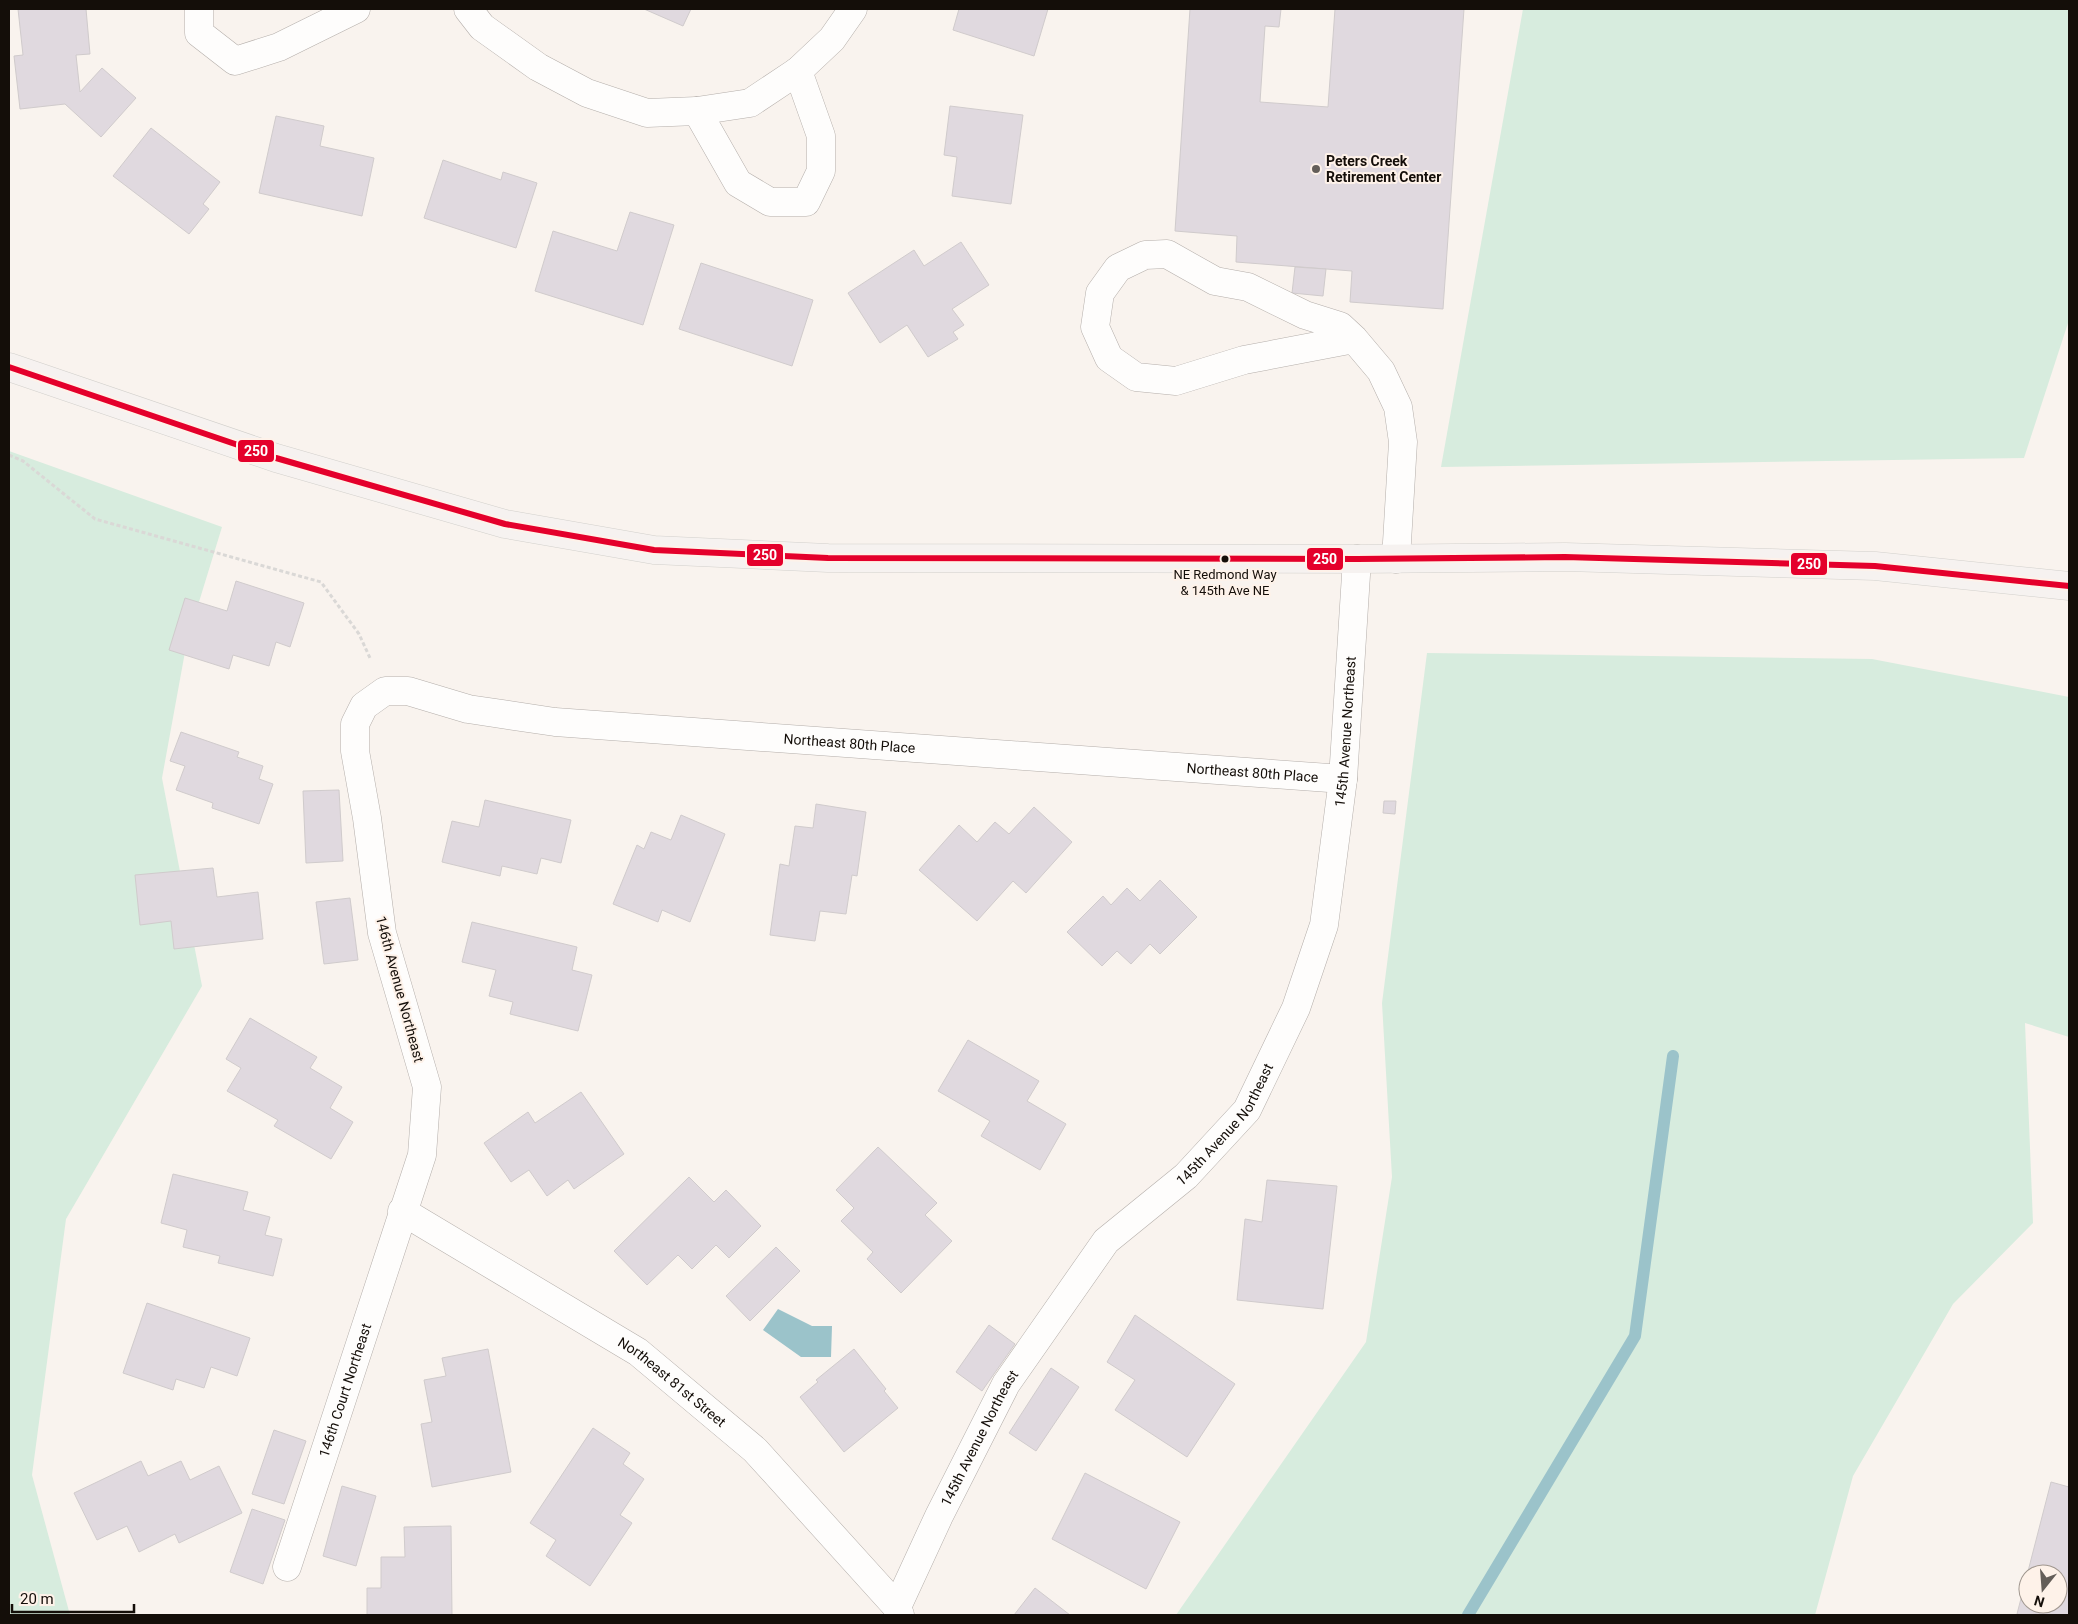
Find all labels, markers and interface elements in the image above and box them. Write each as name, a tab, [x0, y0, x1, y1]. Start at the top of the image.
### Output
place label: Peters Creek Retirement Center	[1326, 153, 1441, 185]
marker: Peters Creek Retirement Center	[1310, 163, 1322, 175]
line badge: 250	[237, 439, 275, 463]
text: 250	[244, 443, 268, 459]
line badge: 250	[746, 543, 784, 567]
text: 250	[753, 547, 777, 563]
line badge: 250	[1306, 547, 1344, 571]
text: 250	[1313, 551, 1337, 567]
line badge: 250	[1790, 552, 1828, 576]
marker: NE Redmond Way & 145th Ave NE	[1220, 554, 1230, 564]
text: 250	[1797, 556, 1821, 572]
place label: NE Redmond Way & 145th Ave NE	[1173, 567, 1277, 598]
street label: 145th Avenue Northeast	[1331, 656, 1359, 808]
street label: Northeast 80th Place	[783, 731, 916, 756]
street label: Northeast 80th Place	[1186, 760, 1319, 785]
street label: 146th Avenue Northeast	[373, 914, 427, 1064]
street label: 145th Avenue Northeast	[1173, 1060, 1276, 1189]
street label: 146th Court Northeast	[316, 1321, 374, 1459]
street label: Northeast 81st Street	[615, 1334, 729, 1430]
street label: 145th Avenue Northeast	[937, 1367, 1022, 1509]
north arrow	[2018, 1564, 2068, 1614]
scale bar	[12, 1582, 135, 1614]
text: 20 m	[20, 1590, 54, 1608]
text: N	[2032, 1592, 2046, 1611]

